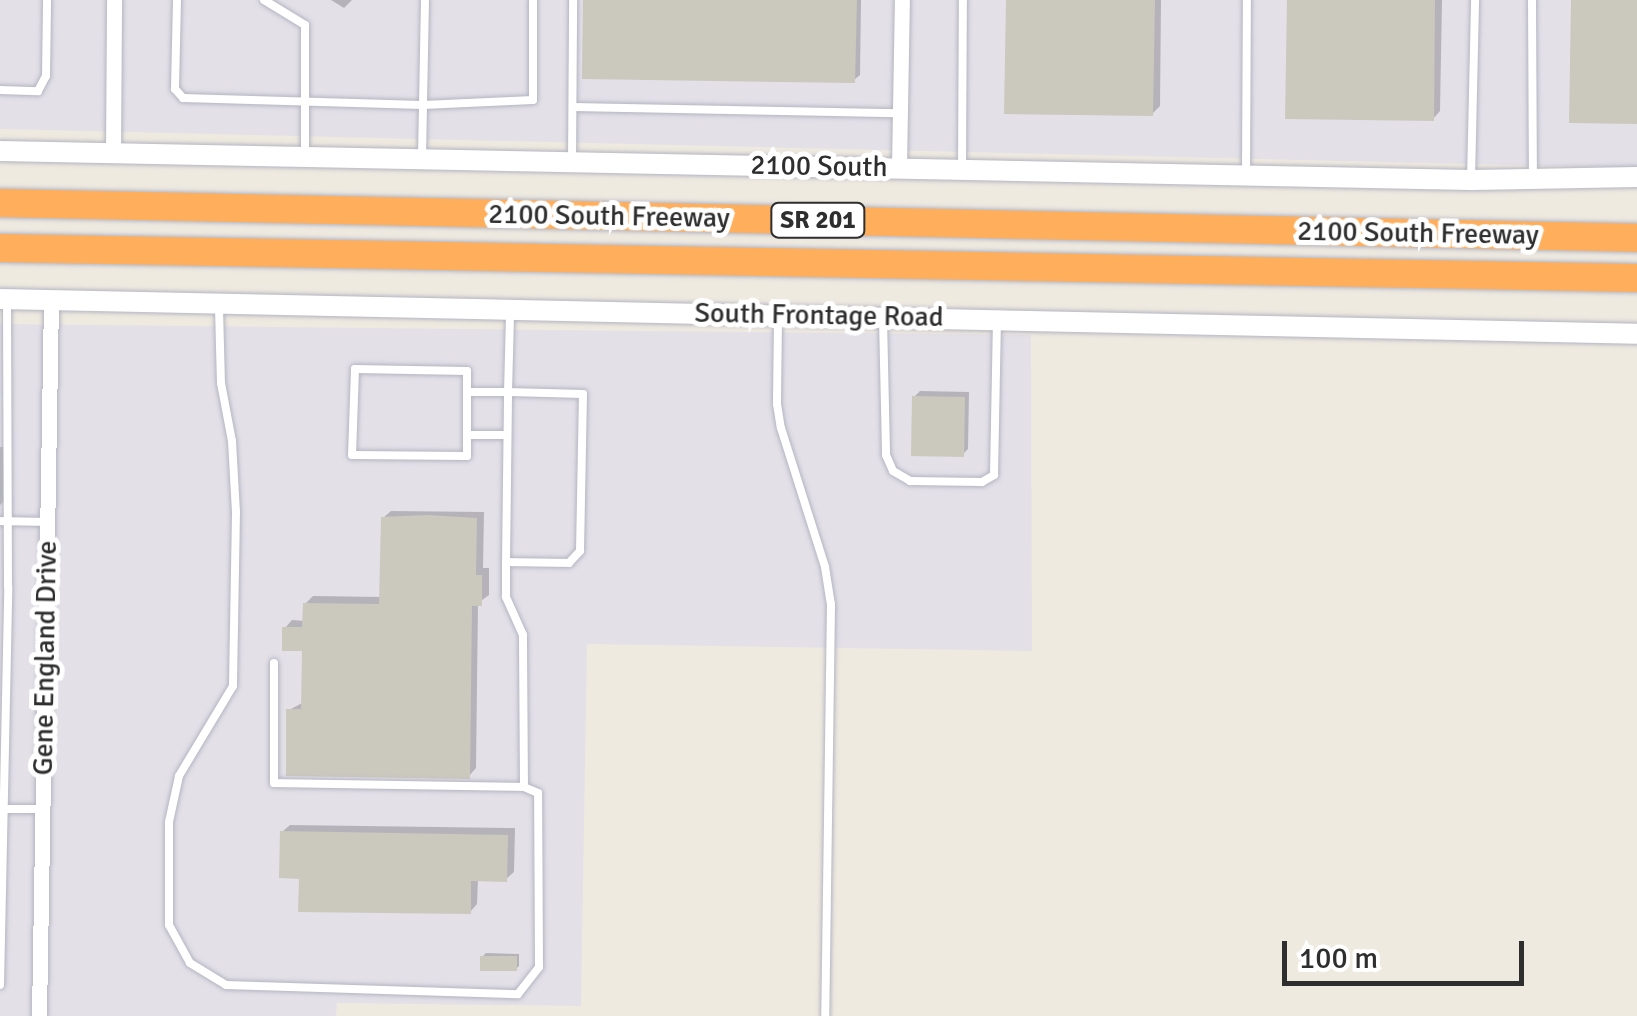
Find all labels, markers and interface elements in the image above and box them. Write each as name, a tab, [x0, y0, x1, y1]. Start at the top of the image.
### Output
street label: 2100 South	[750, 148, 888, 184]
street label: 2100 South Freeway	[488, 197, 730, 235]
road number: SR 201	[768, 200, 868, 240]
street label: 2100 South Freeway	[1297, 214, 1539, 252]
street label: South Frontage Road	[694, 296, 944, 334]
street label: Gene England Drive	[26, 540, 64, 776]
scale bar	[1287, 921, 1530, 983]
text: 100 m	[1299, 940, 1378, 977]

